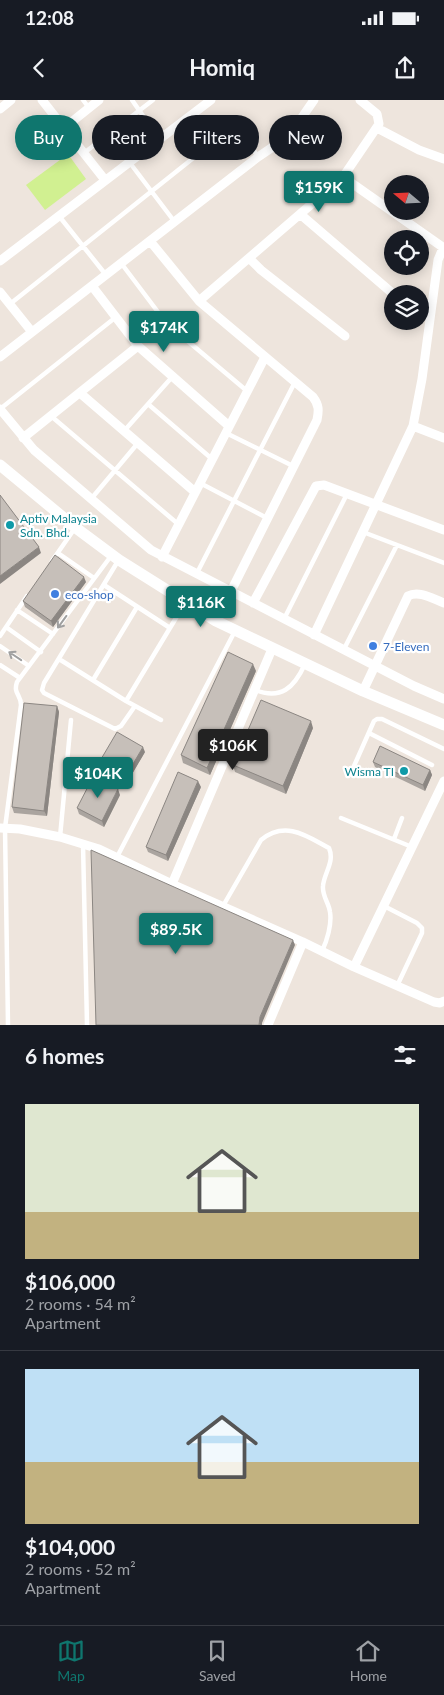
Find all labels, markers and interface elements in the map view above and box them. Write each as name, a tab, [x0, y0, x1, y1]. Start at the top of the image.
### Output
text: 12:08	[25, 6, 74, 29]
icon: back	[25, 54, 53, 82]
text: Homiq	[189, 54, 255, 81]
icon: share	[391, 54, 419, 82]
chip: Buy	[15, 115, 82, 160]
chip: Rent	[92, 115, 164, 160]
chip: Filters	[174, 115, 259, 160]
chip: New	[269, 115, 342, 160]
pin: $159K	[284, 170, 354, 213]
north arrow	[384, 175, 429, 220]
map controls	[384, 175, 429, 330]
text: $159K	[295, 177, 343, 196]
button: locate	[384, 230, 429, 275]
button: layers	[384, 285, 429, 330]
pin: $174K	[129, 310, 199, 353]
text: $174K	[140, 317, 188, 336]
place label: Aptiv Malaysia Sdn. Bhd.	[20, 511, 97, 540]
marker: Aptiv Malaysia Sdn. Bhd.	[4, 519, 16, 531]
pin: $116K	[166, 586, 236, 628]
place label: eco-shop	[65, 587, 114, 602]
marker: eco-shop	[49, 588, 61, 600]
text: $116K	[177, 592, 225, 611]
one-way arrow	[57, 615, 67, 629]
place label: 7-Eleven	[383, 639, 429, 654]
marker: 7-Eleven	[367, 640, 379, 652]
one-way arrow	[8, 651, 22, 661]
pin: $106K	[198, 728, 268, 771]
text: $106K	[209, 735, 257, 754]
pin: $104K	[63, 756, 133, 799]
text: $104K	[74, 763, 122, 782]
place label: Wisma TI	[345, 764, 394, 779]
marker: Wisma TI	[398, 765, 410, 777]
pin: $89.5K	[135, 912, 217, 955]
text: $89.5K	[150, 919, 202, 938]
icon: filters	[391, 1041, 419, 1069]
text: 6 homes	[25, 1043, 104, 1068]
icon: home	[177, 1136, 267, 1226]
text: $106,000	[25, 1269, 115, 1294]
text: 2 rooms · 54 m²	[25, 1294, 136, 1313]
text: Apartment	[25, 1313, 100, 1332]
icon: home	[177, 1402, 267, 1492]
text: $104,000	[25, 1534, 115, 1559]
text: 2 rooms · 52 m²	[25, 1559, 136, 1578]
text: Apartment	[25, 1578, 100, 1597]
tab: Map	[57, 1637, 85, 1684]
tab: Saved	[199, 1637, 236, 1684]
tab: Home	[350, 1637, 387, 1684]

